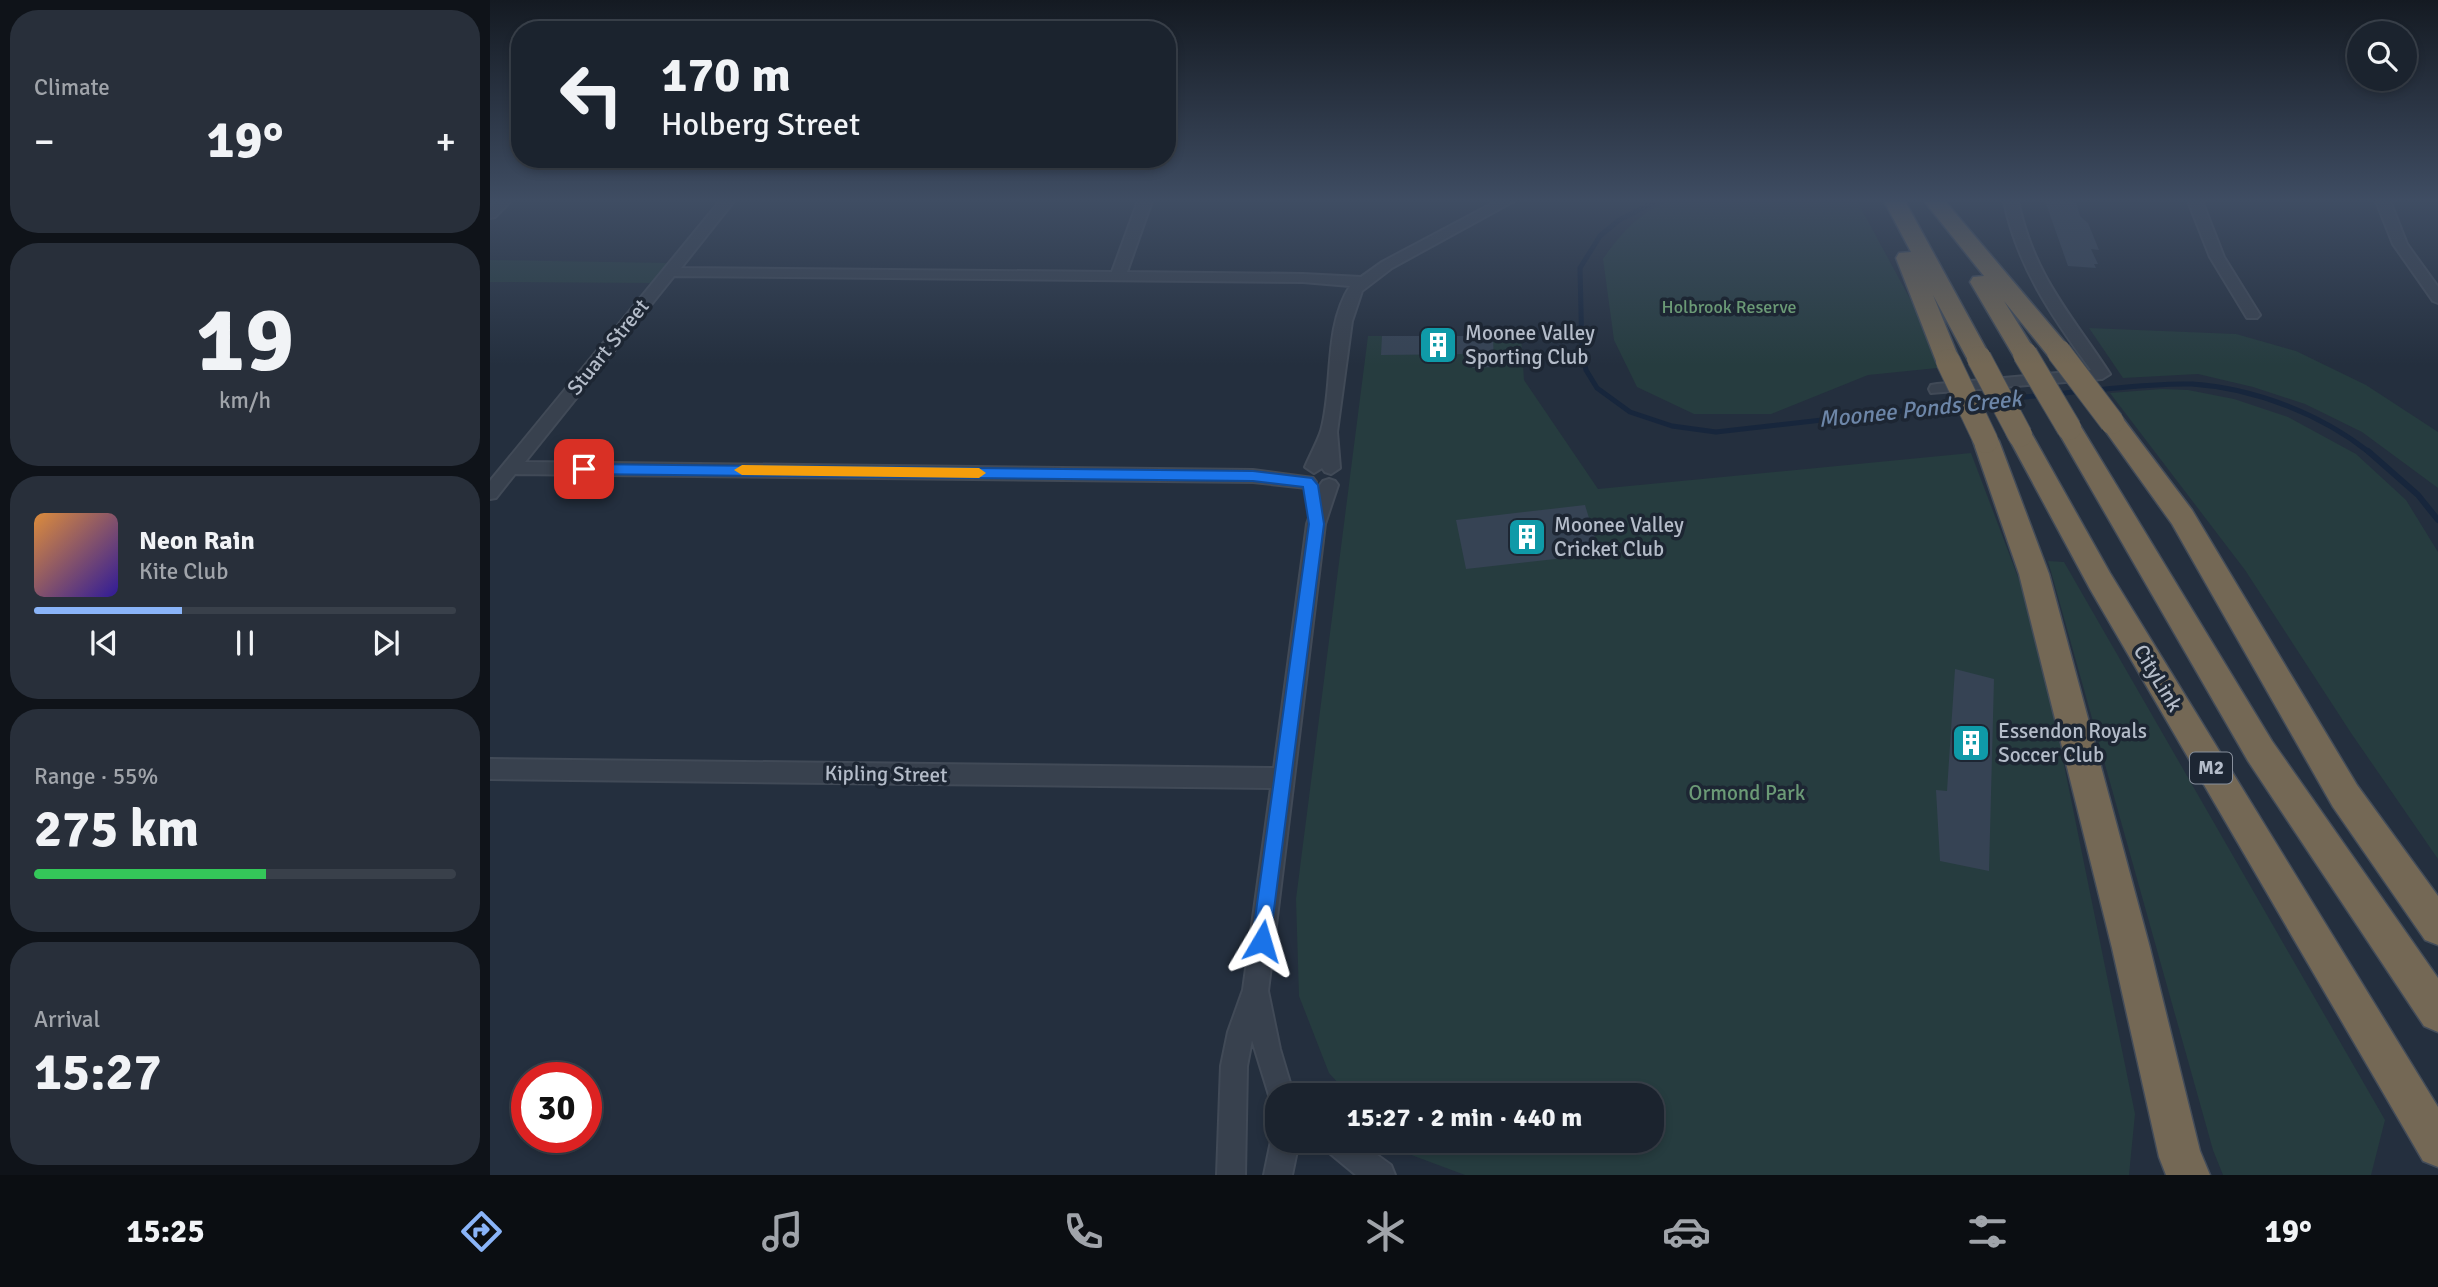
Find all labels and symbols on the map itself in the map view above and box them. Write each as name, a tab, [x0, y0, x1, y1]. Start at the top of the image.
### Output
street label: Stuart Street	[561, 294, 655, 400]
park label: Holbrook Reserve	[1662, 296, 1796, 318]
place label: Moonee Valley Sporting Club	[1465, 320, 1595, 370]
building icon: Moonee Valley Sporting Club	[1417, 324, 1459, 366]
water label: Moonee Ponds Creek	[1817, 384, 2025, 434]
pin	[554, 439, 614, 499]
place label: Moonee Valley Cricket Club	[1554, 512, 1684, 562]
building icon: Moonee Valley Cricket Club	[1506, 516, 1548, 558]
street label: CityLink	[2128, 640, 2188, 717]
place label: Essendon Royals Soccer Club	[1998, 718, 2147, 768]
building icon: Essendon Royals Soccer Club	[1950, 722, 1992, 764]
road number: M2	[2190, 752, 2232, 783]
street label: Kipling Street	[824, 760, 948, 788]
park label: Ormond Park	[1689, 780, 1806, 806]
position arrow	[1225, 904, 1299, 978]
speed limit sign: 30	[511, 1062, 602, 1153]

